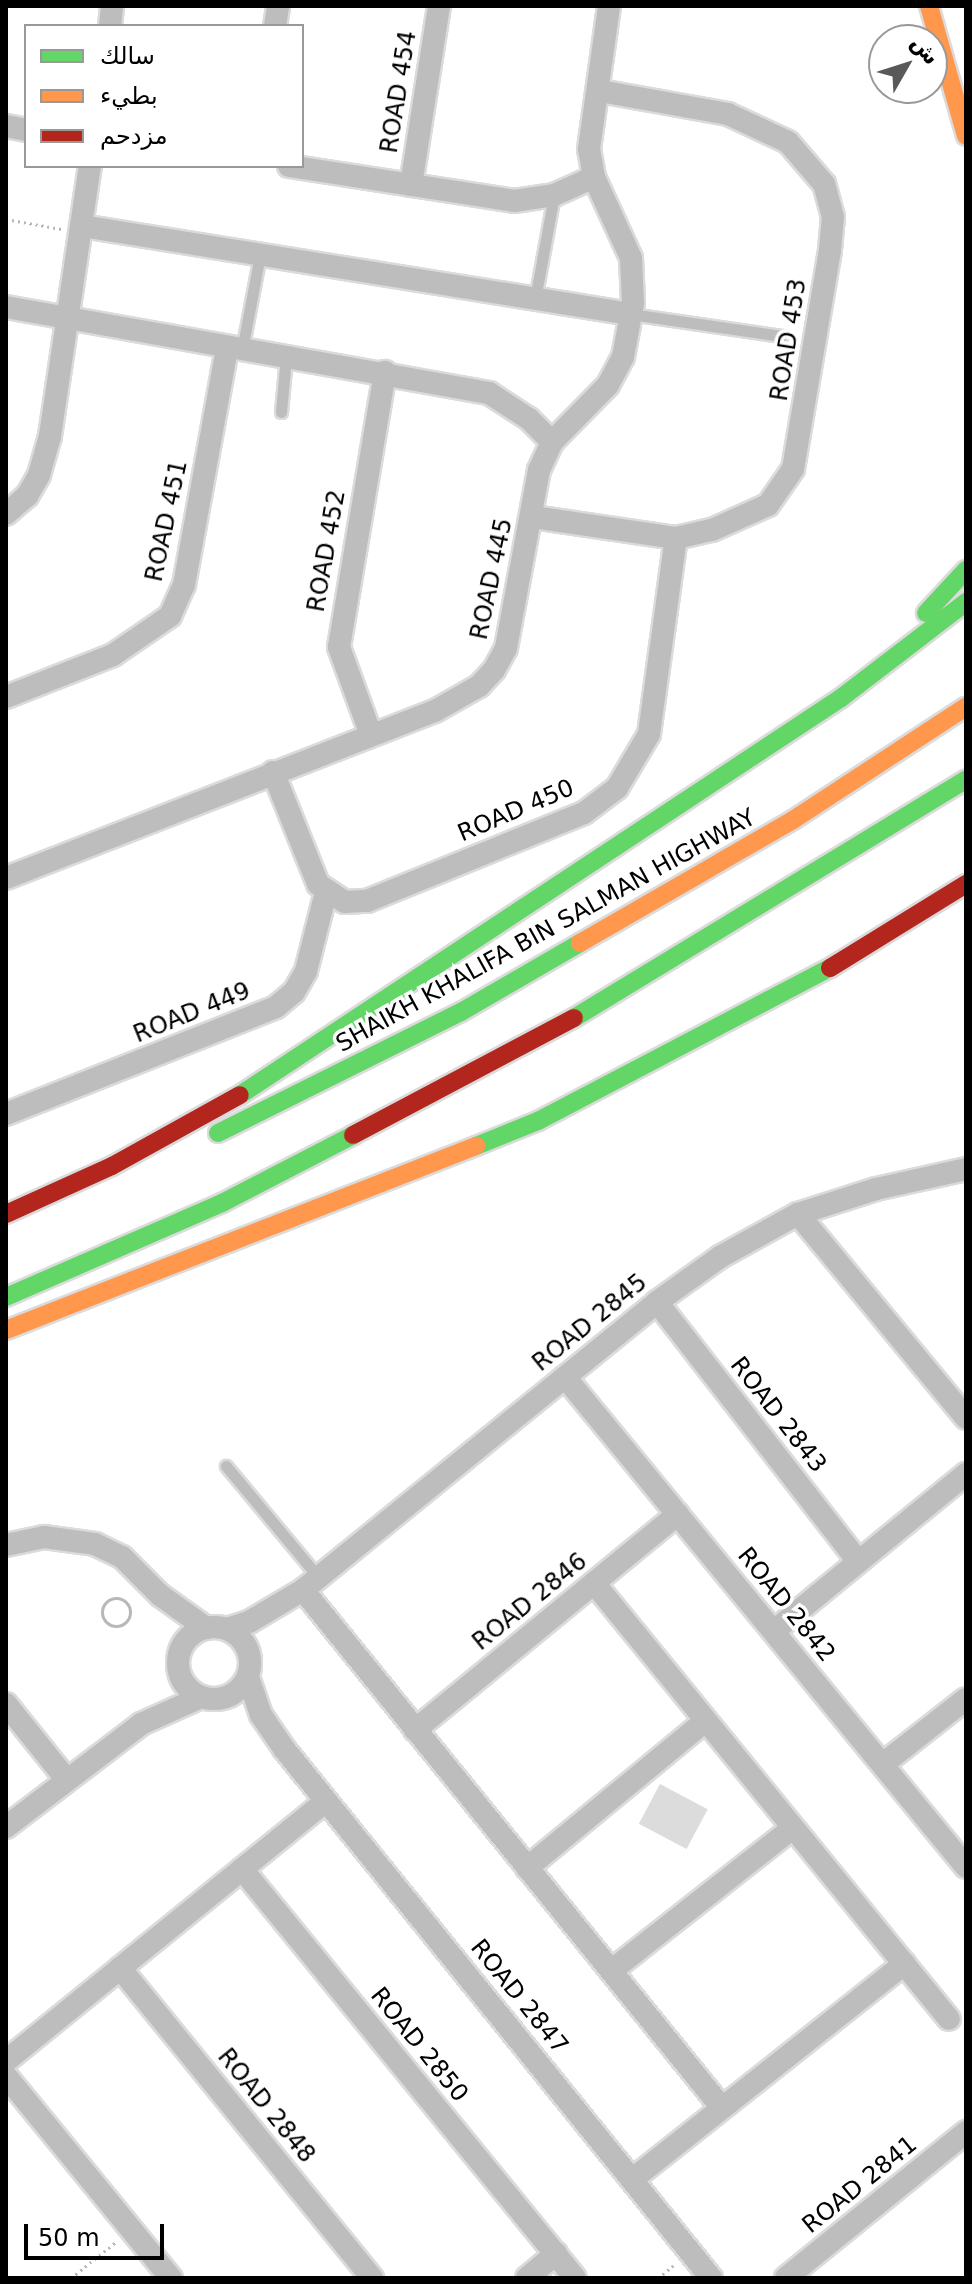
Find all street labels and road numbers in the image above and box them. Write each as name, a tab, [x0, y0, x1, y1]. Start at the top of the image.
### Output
street label: ROAD 454	[375, 29, 423, 155]
street label: ROAD 453	[765, 277, 813, 403]
street label: ROAD 451	[140, 458, 194, 584]
street label: ROAD 452	[302, 488, 352, 614]
street label: ROAD 445	[465, 516, 519, 642]
street label: ROAD 450	[454, 774, 578, 848]
street label: SHAIKH KHALIFA BIN SALMAN HIGHWAY	[331, 803, 761, 1059]
street label: ROAD 449	[129, 977, 255, 1049]
street label: ROAD 2845	[527, 1268, 653, 1378]
street label: ROAD 2843	[724, 1351, 832, 1479]
street label: ROAD 2842	[731, 1542, 841, 1668]
street label: ROAD 2846	[467, 1547, 593, 1657]
street label: ROAD 2847	[464, 1934, 574, 2060]
street label: ROAD 2850	[364, 1982, 474, 2108]
street label: ROAD 2848	[211, 2043, 321, 2169]
street label: ROAD 2841	[797, 2130, 923, 2240]

